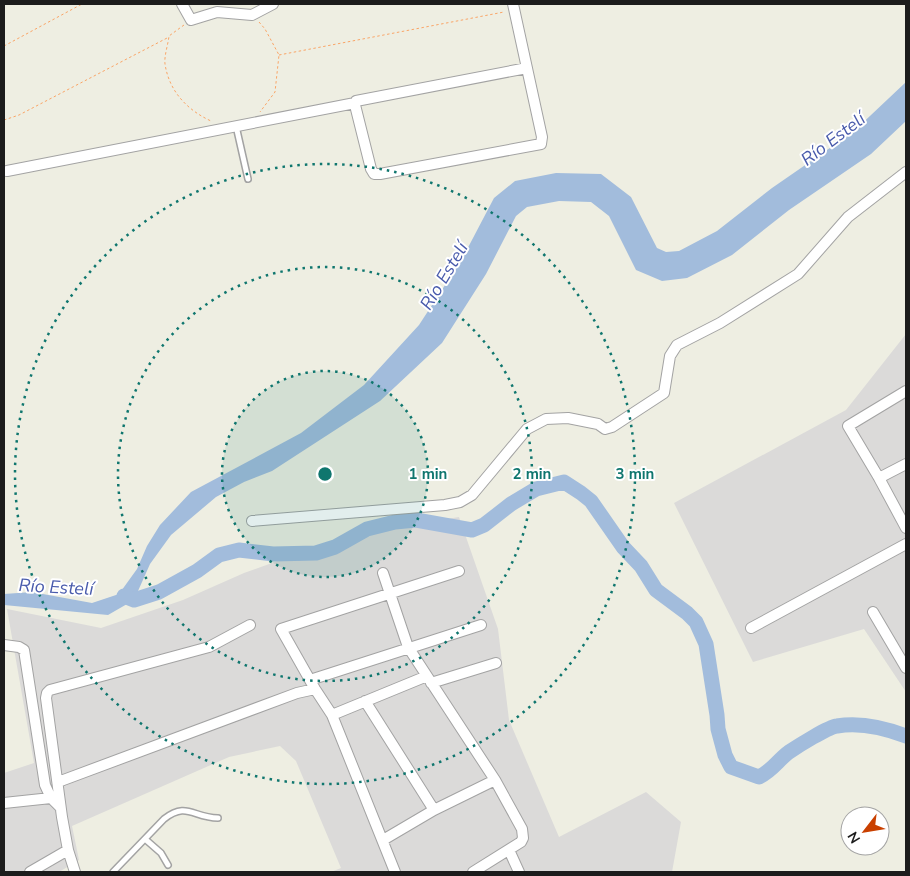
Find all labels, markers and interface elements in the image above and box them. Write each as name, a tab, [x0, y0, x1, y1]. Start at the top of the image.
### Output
water label: Río Estelí	[796, 105, 872, 171]
water label: Río Estelí	[414, 235, 475, 314]
text: 1 min	[409, 464, 447, 484]
text: 2 min	[513, 464, 551, 484]
text: 3 min	[616, 464, 654, 484]
centre of rings	[316, 465, 334, 483]
water label: Río Estelí	[18, 573, 97, 601]
north arrow	[840, 806, 890, 856]
text: N	[843, 828, 865, 847]

